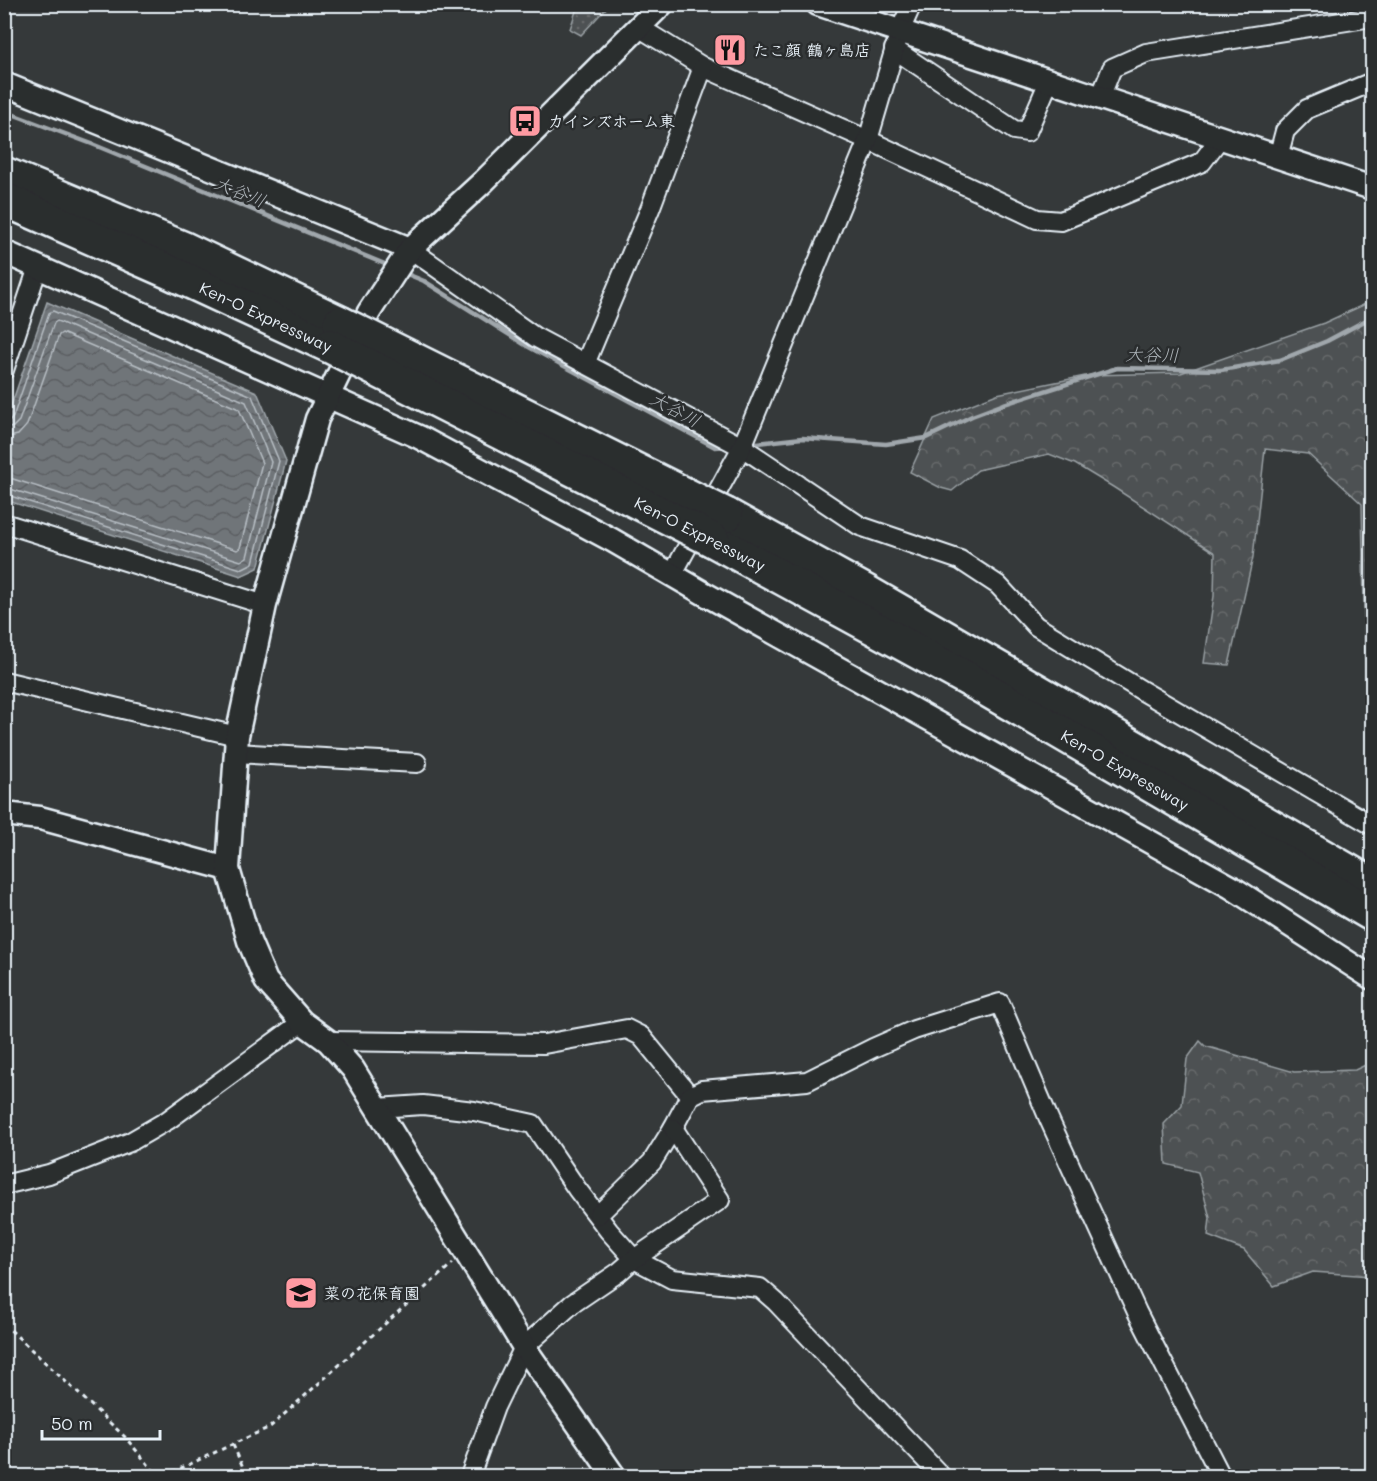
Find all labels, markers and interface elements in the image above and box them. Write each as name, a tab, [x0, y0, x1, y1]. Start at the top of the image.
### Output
restaurant icon: たこ顔 鶴ヶ島店	[712, 32, 748, 68]
place label: たこ顔 鶴ヶ島店	[753, 39, 871, 60]
bus stop icon: カインズホーム東	[507, 103, 543, 139]
place label: カインズホーム東	[548, 110, 675, 131]
water label: 大谷川	[211, 170, 270, 212]
street label: Ken-O Expressway	[196, 277, 336, 357]
water label: 大谷川	[1125, 342, 1179, 366]
water label: 大谷川	[646, 386, 705, 432]
street label: Ken-O Expressway	[631, 491, 769, 576]
street label: Ken-O Expressway	[1057, 724, 1193, 815]
school or university icon: 菜の花保育園	[283, 1275, 319, 1311]
place label: 菜の花保育園	[324, 1282, 420, 1303]
scale bar	[42, 1403, 160, 1441]
text: 50 m	[51, 1411, 93, 1435]

